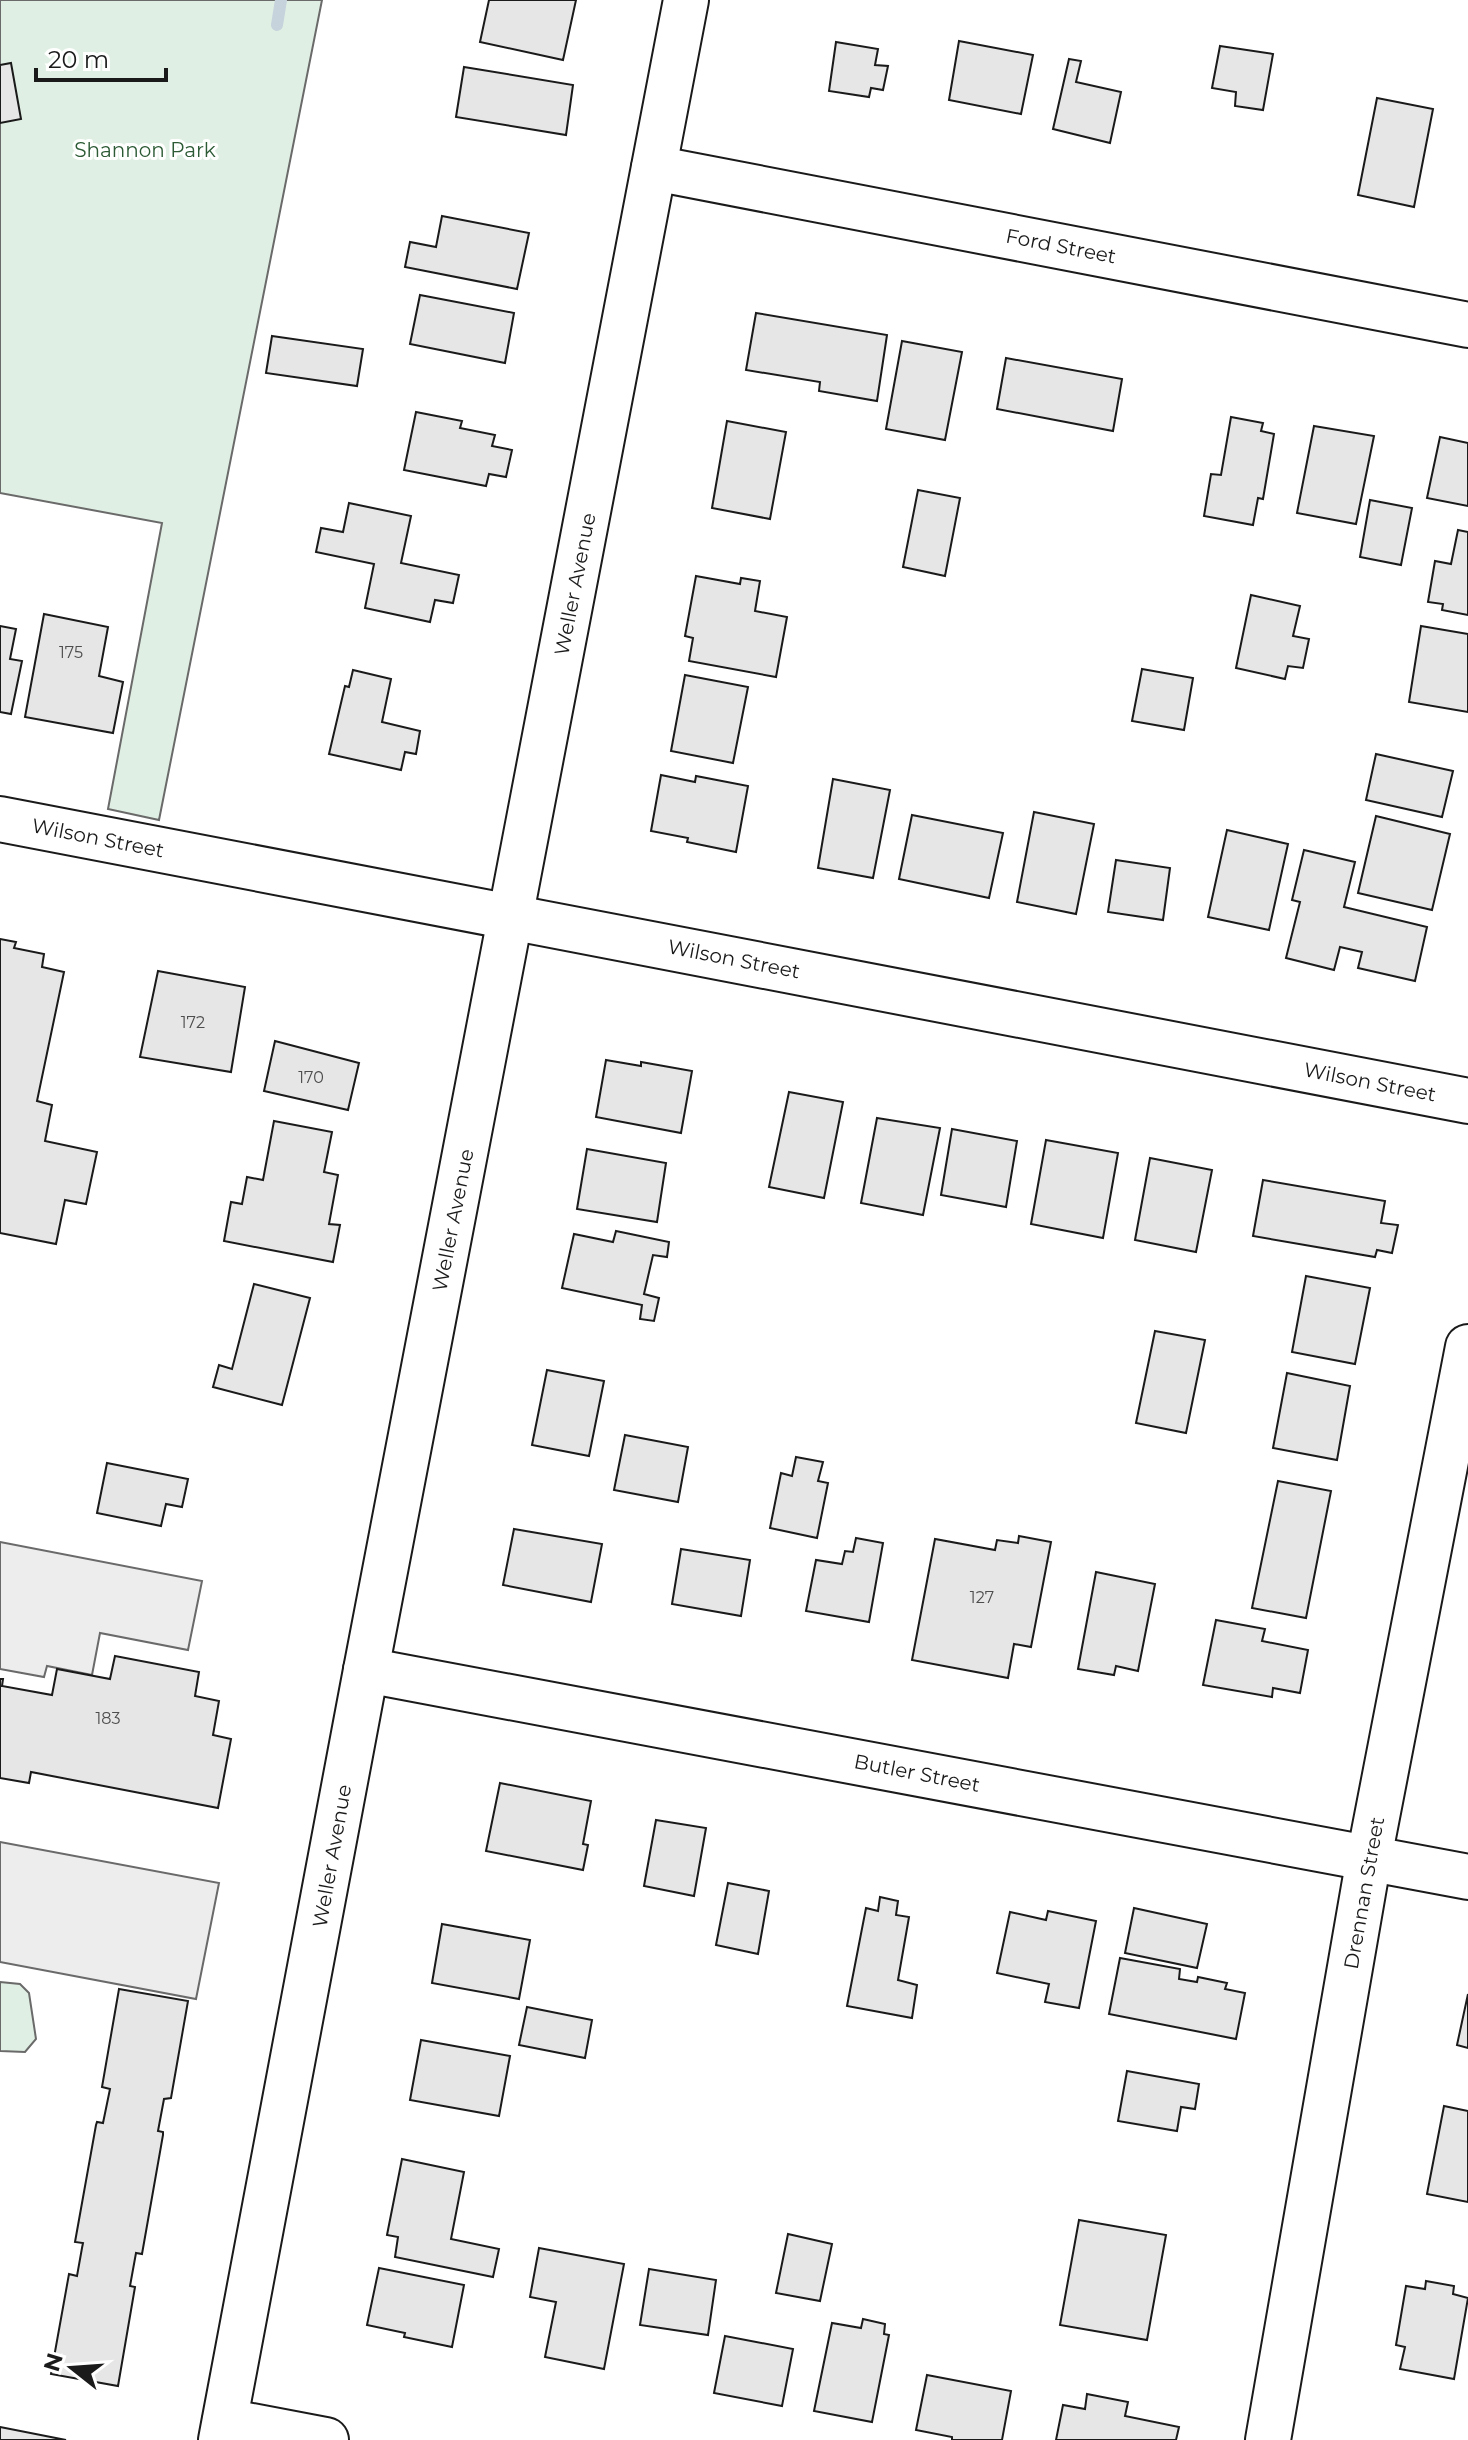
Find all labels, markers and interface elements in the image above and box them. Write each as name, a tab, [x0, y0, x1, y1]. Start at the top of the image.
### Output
scale bar	[36, 32, 166, 82]
text: 20 m	[48, 45, 109, 74]
park label: Shannon Park	[74, 138, 216, 162]
street label: Ford Street	[1004, 224, 1118, 268]
street label: Weller Avenue	[549, 511, 601, 657]
house number: 175	[59, 643, 83, 662]
street label: Wilson Street	[30, 813, 166, 863]
street label: Wilson Street	[666, 934, 802, 984]
house number: 172	[181, 1013, 205, 1032]
street label: Wilson Street	[1302, 1057, 1438, 1107]
house number: 170	[298, 1068, 324, 1087]
street label: Weller Avenue	[427, 1147, 479, 1293]
house number: 127	[970, 1588, 994, 1607]
house number: 183	[95, 1709, 121, 1728]
street label: Butler Street	[852, 1749, 982, 1797]
street label: Weller Avenue	[308, 1783, 356, 1929]
street label: Drennan Street	[1339, 1815, 1389, 1971]
north arrow	[32, 2328, 112, 2408]
text: N	[38, 2350, 69, 2375]

